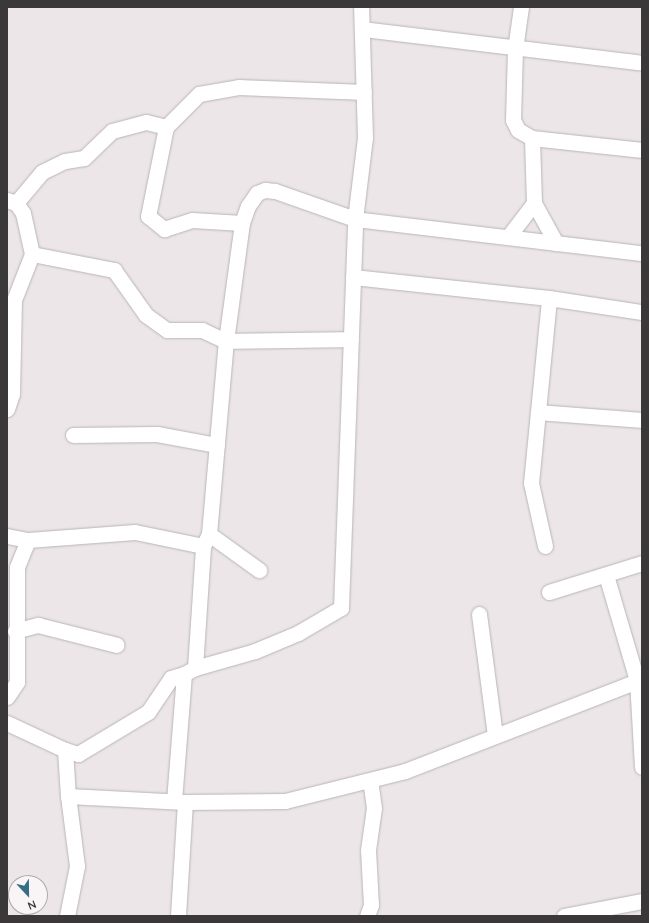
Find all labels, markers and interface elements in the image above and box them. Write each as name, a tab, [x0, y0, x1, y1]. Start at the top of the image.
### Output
north arrow	[8, 875, 48, 915]
text: N	[26, 897, 38, 913]

